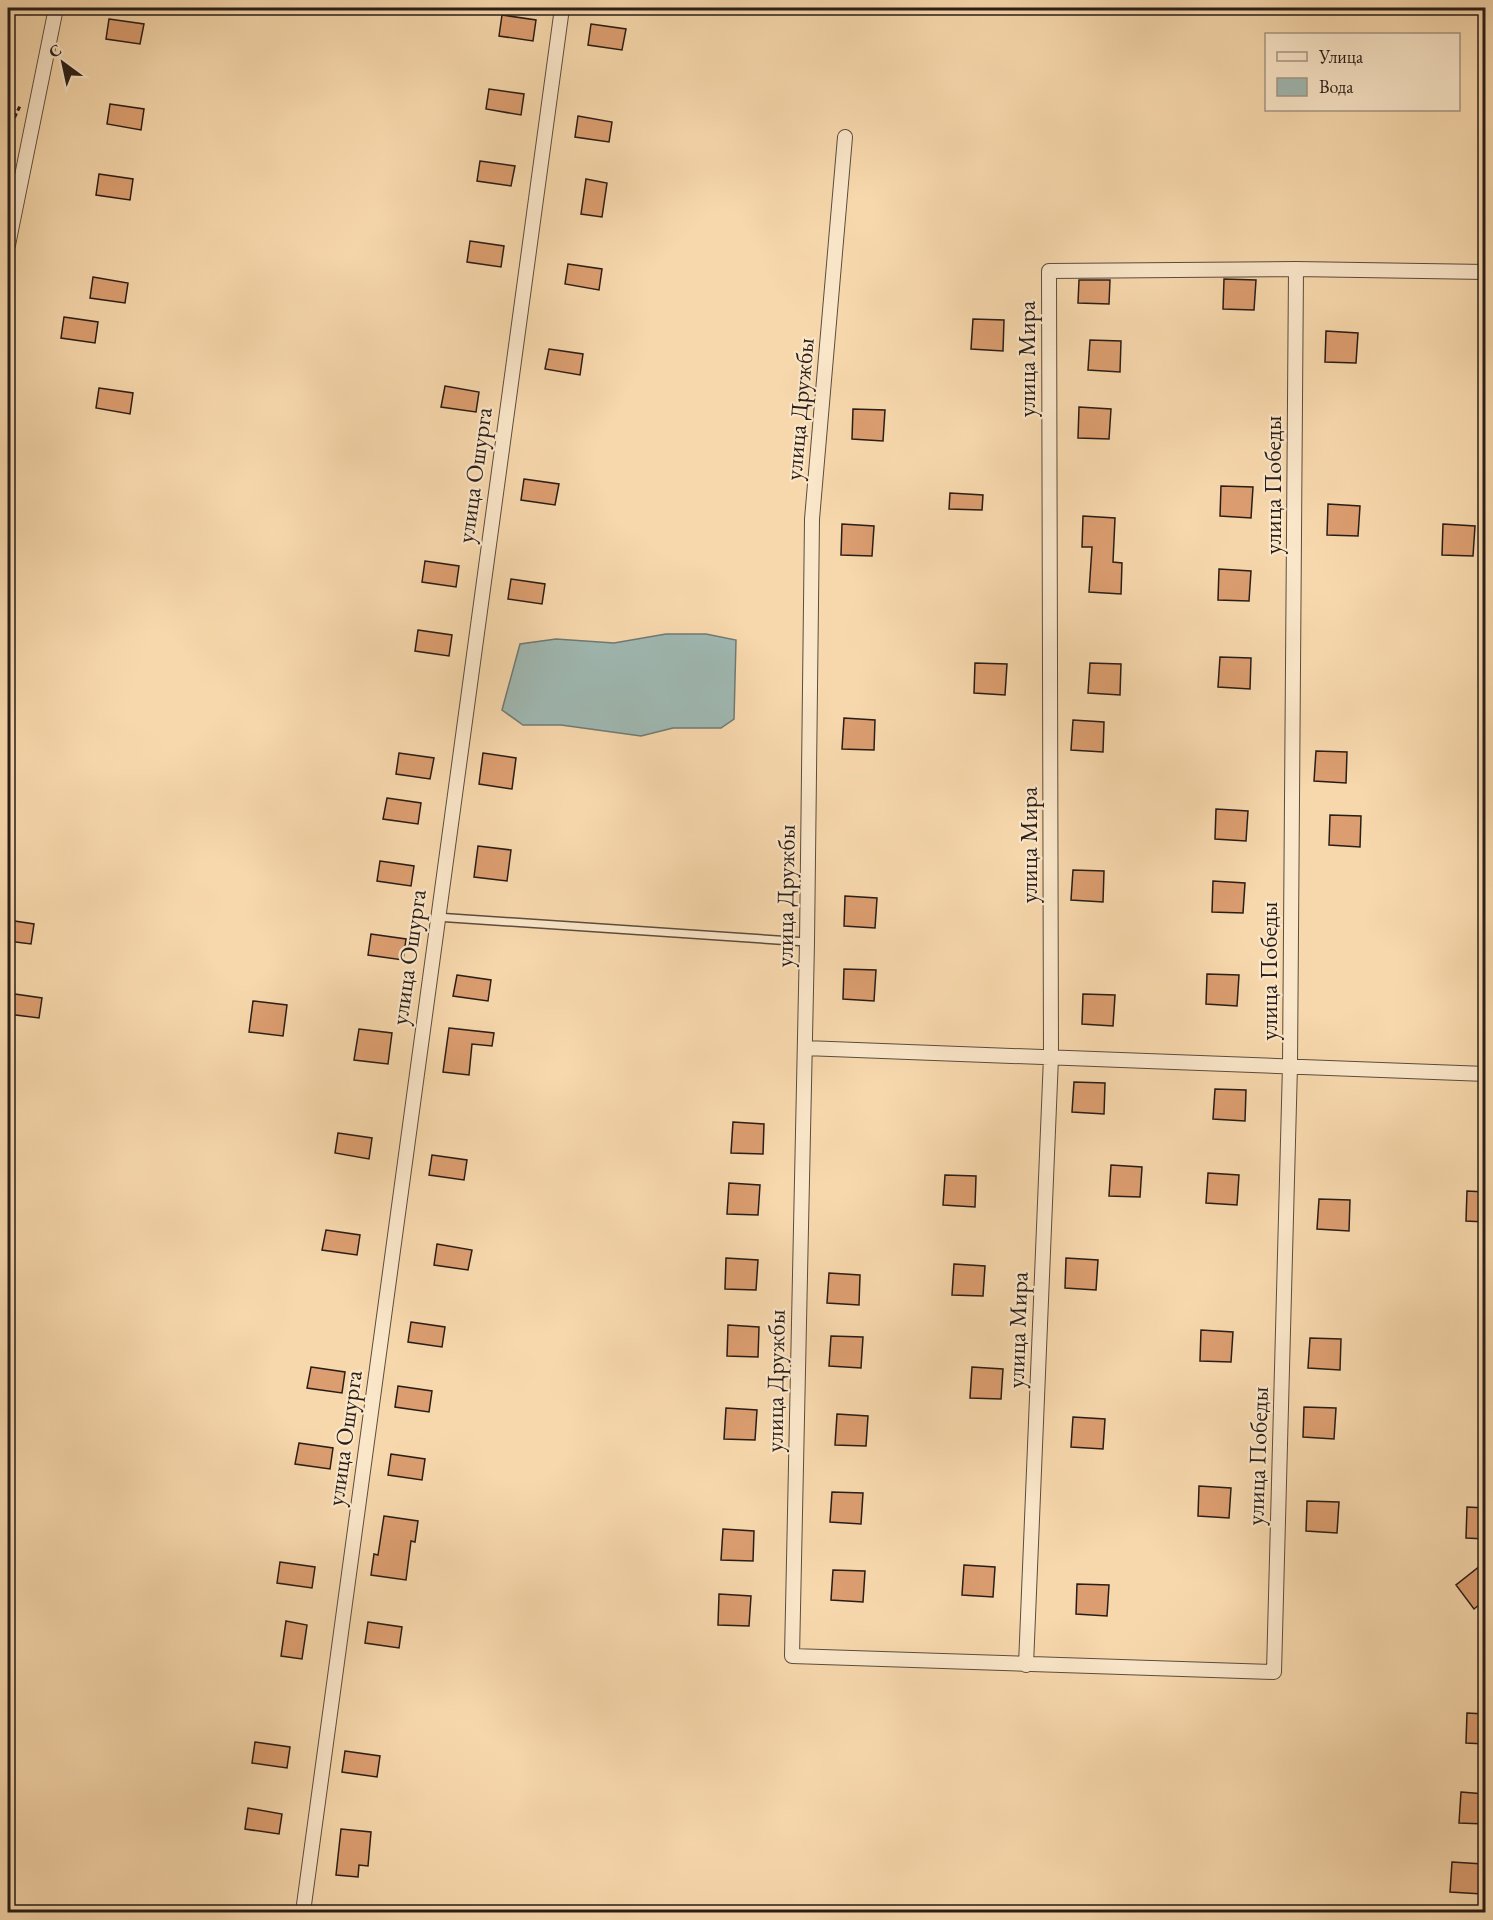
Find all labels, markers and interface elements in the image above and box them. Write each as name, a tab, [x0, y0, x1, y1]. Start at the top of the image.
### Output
north arrow	[33, 33, 93, 93]
legend	[1265, 33, 1460, 111]
text: С	[45, 39, 66, 63]
text: Улица	[1318, 45, 1364, 68]
text: Вода	[1319, 75, 1354, 98]
street label: улица Мира	[1011, 300, 1042, 417]
street label: улица Дружбы	[777, 336, 821, 482]
street label: улица Ошурга	[449, 405, 499, 545]
street label: улица Победы	[1257, 415, 1288, 554]
street label: улица Мира	[1013, 786, 1044, 903]
street label: улица Дружбы	[768, 824, 802, 968]
street label: улица Ошурга	[383, 887, 433, 1027]
street label: улица Победы	[1253, 901, 1284, 1040]
street label: улица Мира	[999, 1271, 1035, 1389]
street label: улица Дружбы	[758, 1309, 792, 1453]
street label: улица Ошурга	[319, 1368, 369, 1508]
street label: улица Победы	[1239, 1386, 1275, 1526]

